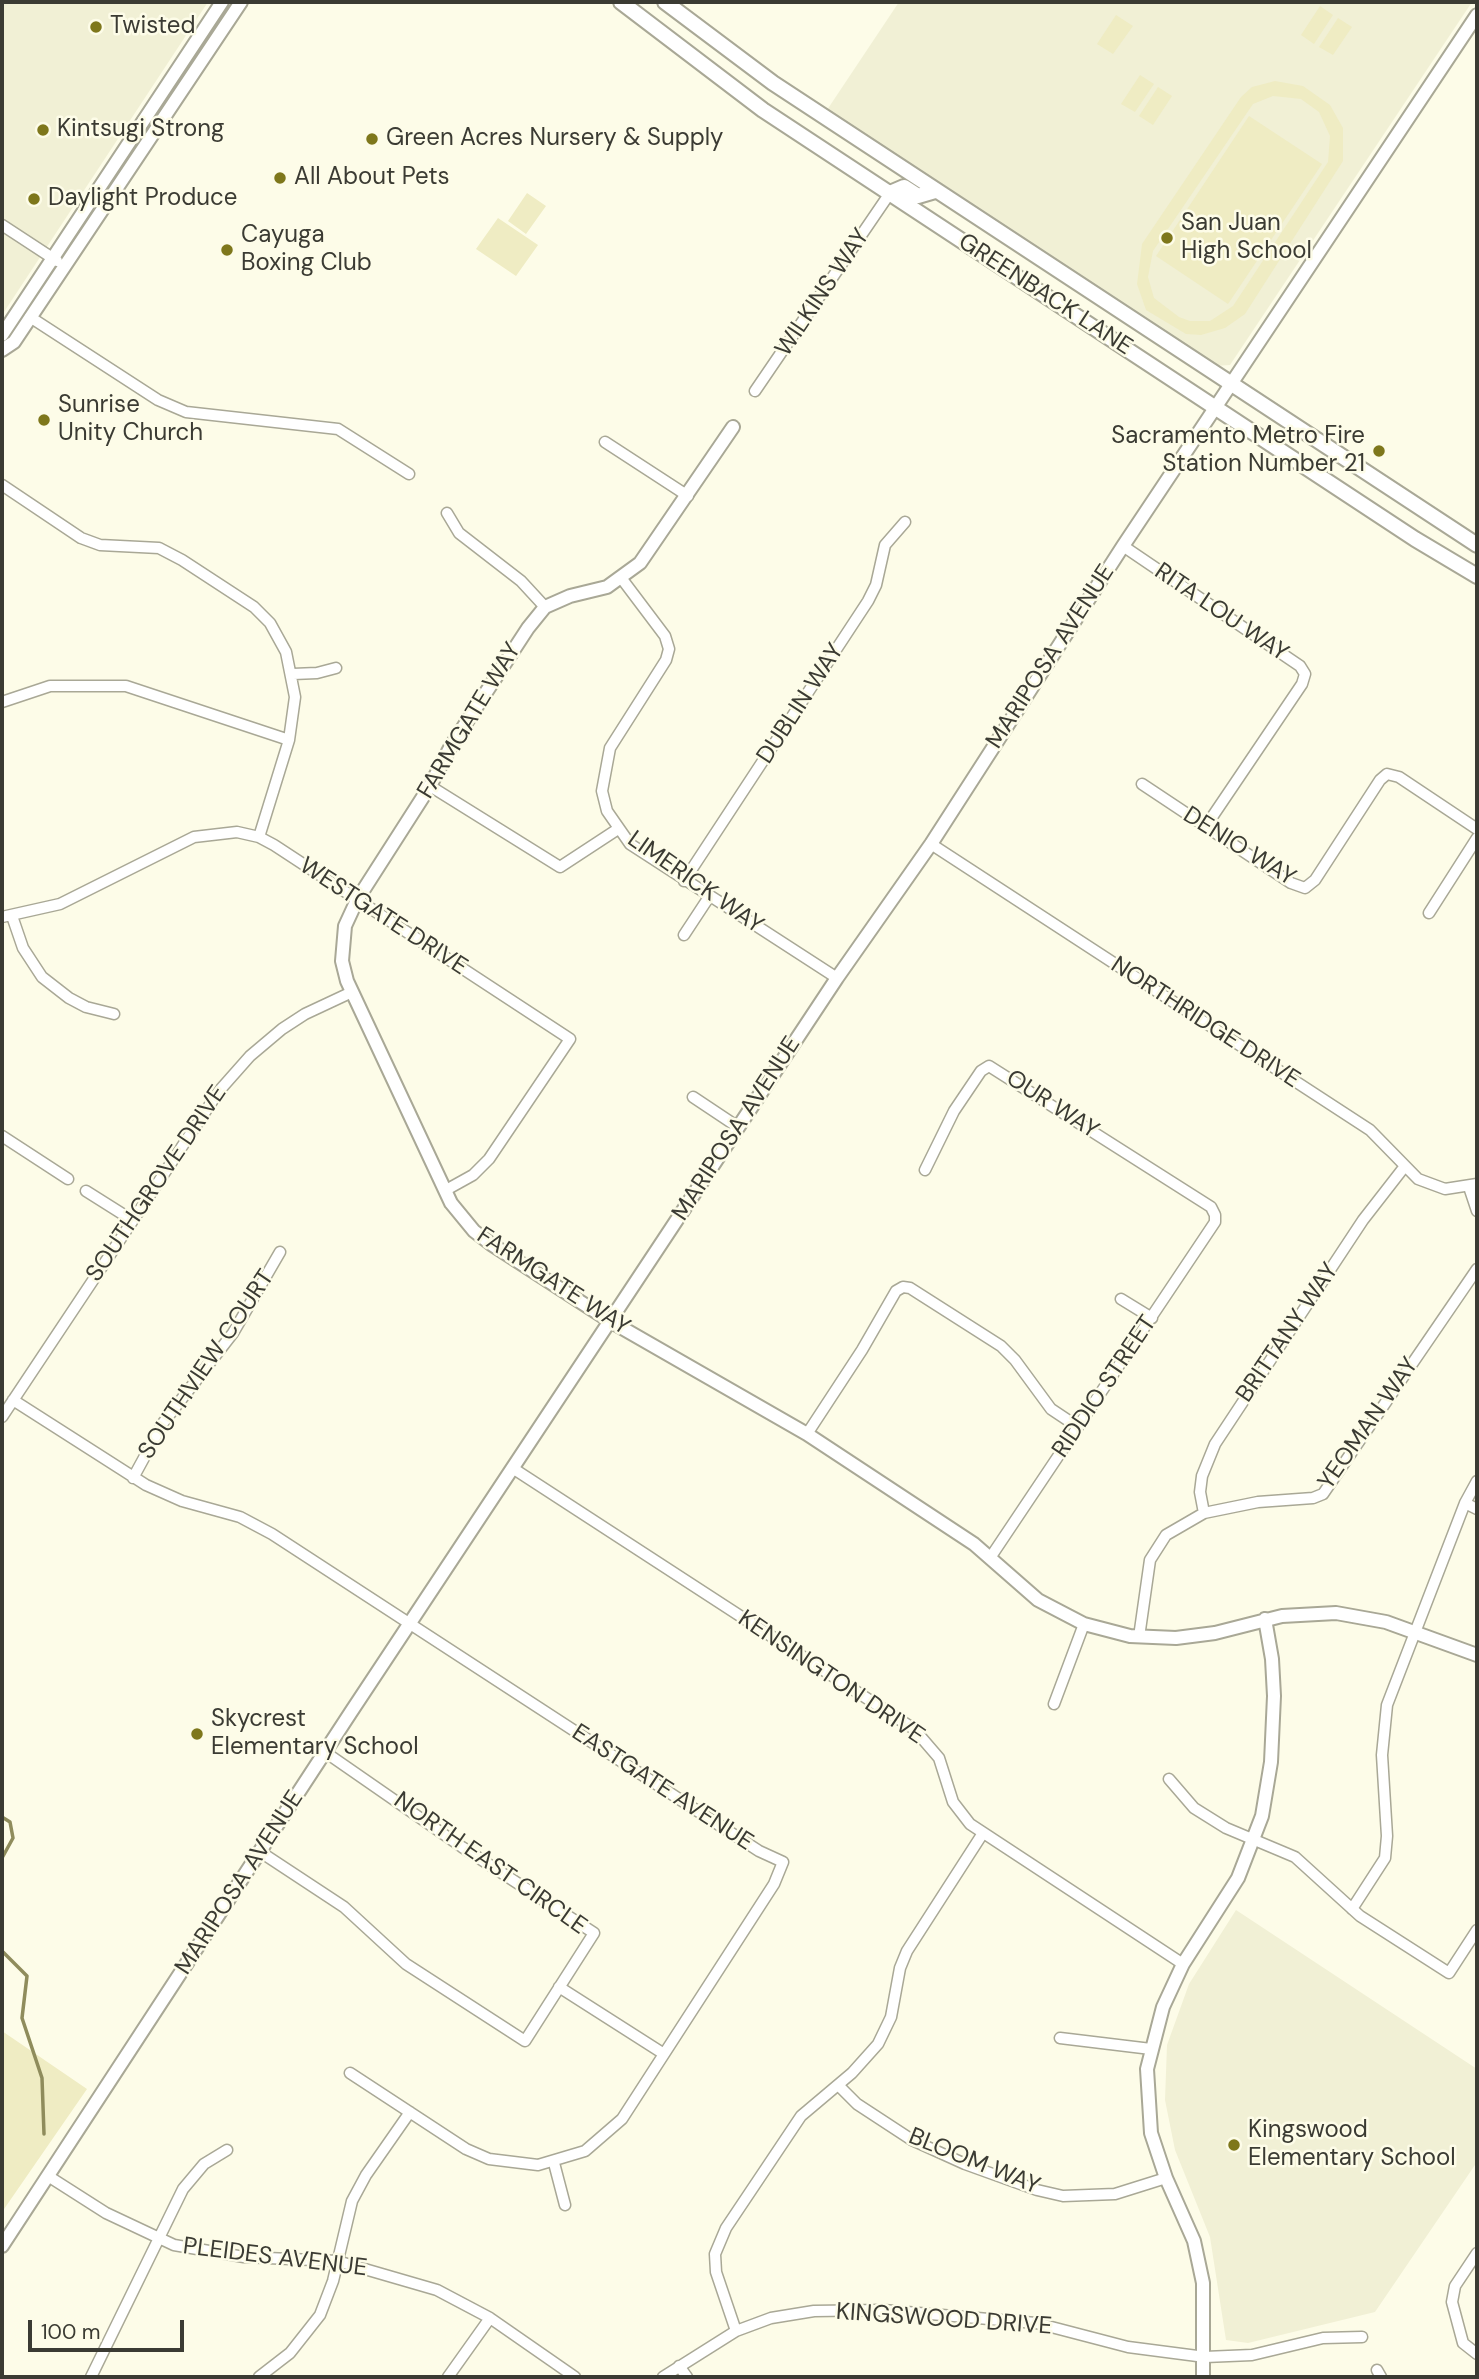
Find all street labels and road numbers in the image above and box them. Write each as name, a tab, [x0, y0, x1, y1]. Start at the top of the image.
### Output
street label: WILKINS WAY	[770, 224, 876, 362]
street label: GREENBACK LANE	[953, 228, 1137, 362]
street label: RITA LOU WAY	[1149, 558, 1293, 668]
street label: MARIPOSA AVENUE	[981, 559, 1121, 755]
street label: FARMGATE WAY	[412, 638, 528, 804]
street label: DUBLIN WAY	[751, 638, 851, 770]
street label: DENIO WAY	[1178, 801, 1300, 893]
street label: LIMERICK WAY	[622, 826, 768, 940]
street label: WESTGATE DRIVE	[294, 852, 472, 982]
street label: NORTHRIDGE DRIVE	[1105, 951, 1305, 1095]
street label: MARIPOSA AVENUE	[667, 1031, 807, 1227]
street label: OUR WAY	[1000, 1064, 1104, 1146]
street label: SOUTHGROVE DRIVE	[81, 1080, 233, 1288]
street label: FARMGATE WAY	[471, 1222, 635, 1342]
street label: BRITTANY WAY	[1231, 1258, 1345, 1408]
street label: SOUTHVIEW COURT	[133, 1265, 281, 1465]
street label: RIDDIO STREET	[1047, 1310, 1163, 1464]
street label: YEOMAN WAY	[1313, 1352, 1425, 1496]
street label: KENSINGTON DRIVE	[732, 1605, 930, 1751]
street label: EASTGATE AVENUE	[566, 1719, 758, 1857]
street label: MARIPOSA AVENUE	[170, 1785, 310, 1981]
street label: NORTH EAST CIRCLE	[388, 1787, 592, 1941]
street label: BLOOM WAY	[904, 2123, 1044, 2201]
street label: PLEIDES AVENUE	[181, 2232, 369, 2284]
street label: KINGSWOOD DRIVE	[835, 2298, 1053, 2342]

